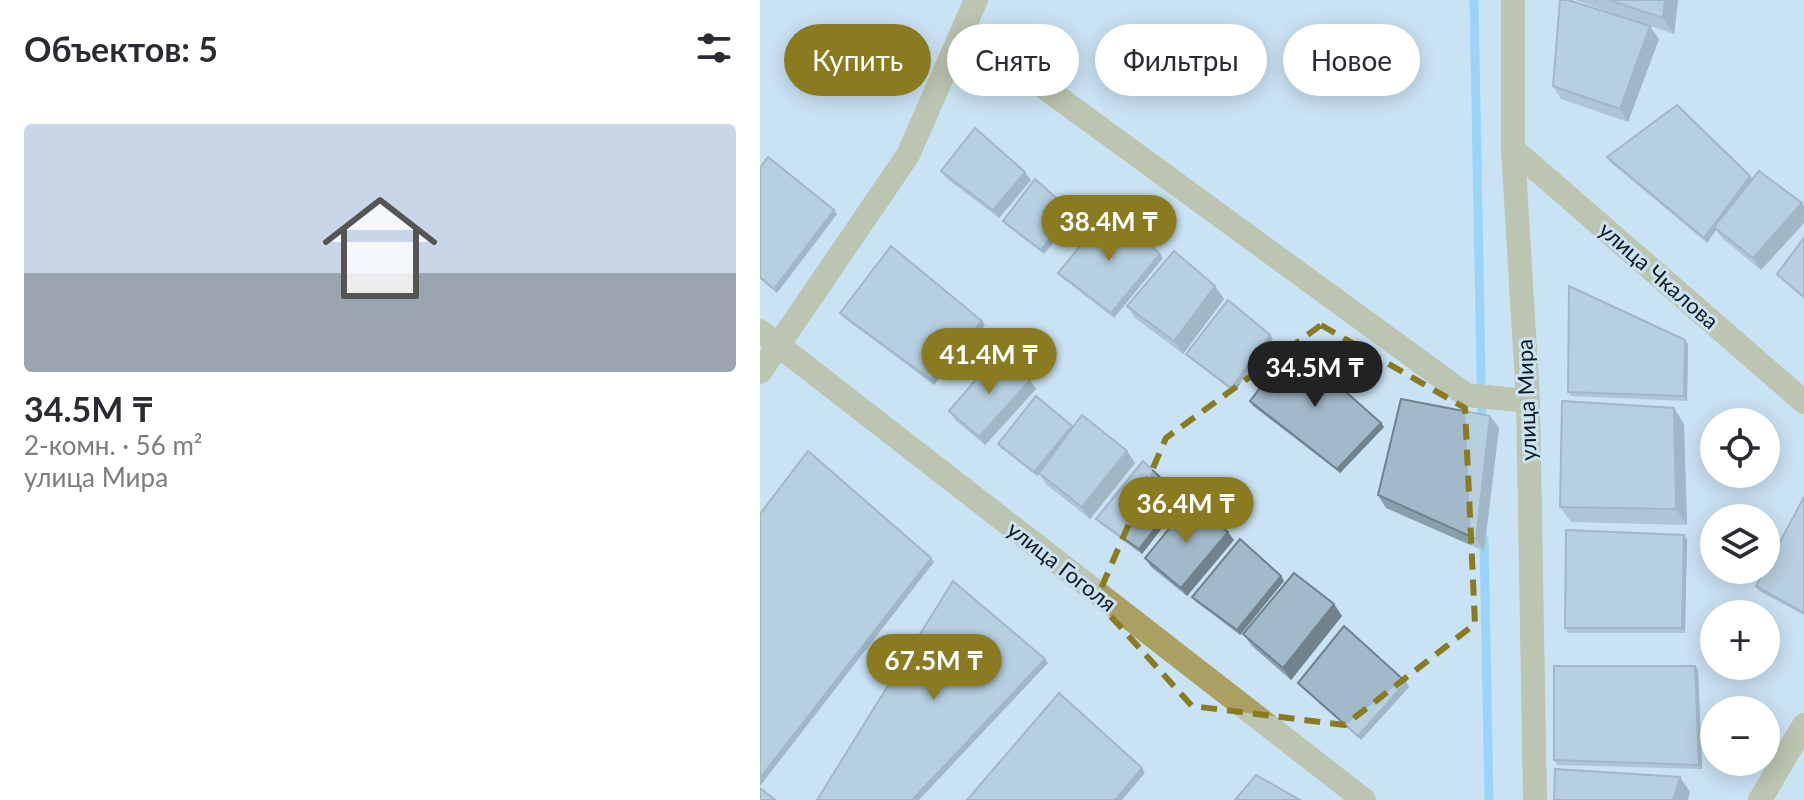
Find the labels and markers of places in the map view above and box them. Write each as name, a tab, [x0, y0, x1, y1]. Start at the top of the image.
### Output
pin: 38.4M ₸	[1035, 195, 1183, 263]
pin: 41.4M ₸	[915, 328, 1063, 396]
pin: 34.5M ₸	[1241, 341, 1389, 409]
pin: 36.4M ₸	[1112, 477, 1260, 545]
pin: 67.5M ₸	[860, 634, 1008, 702]

